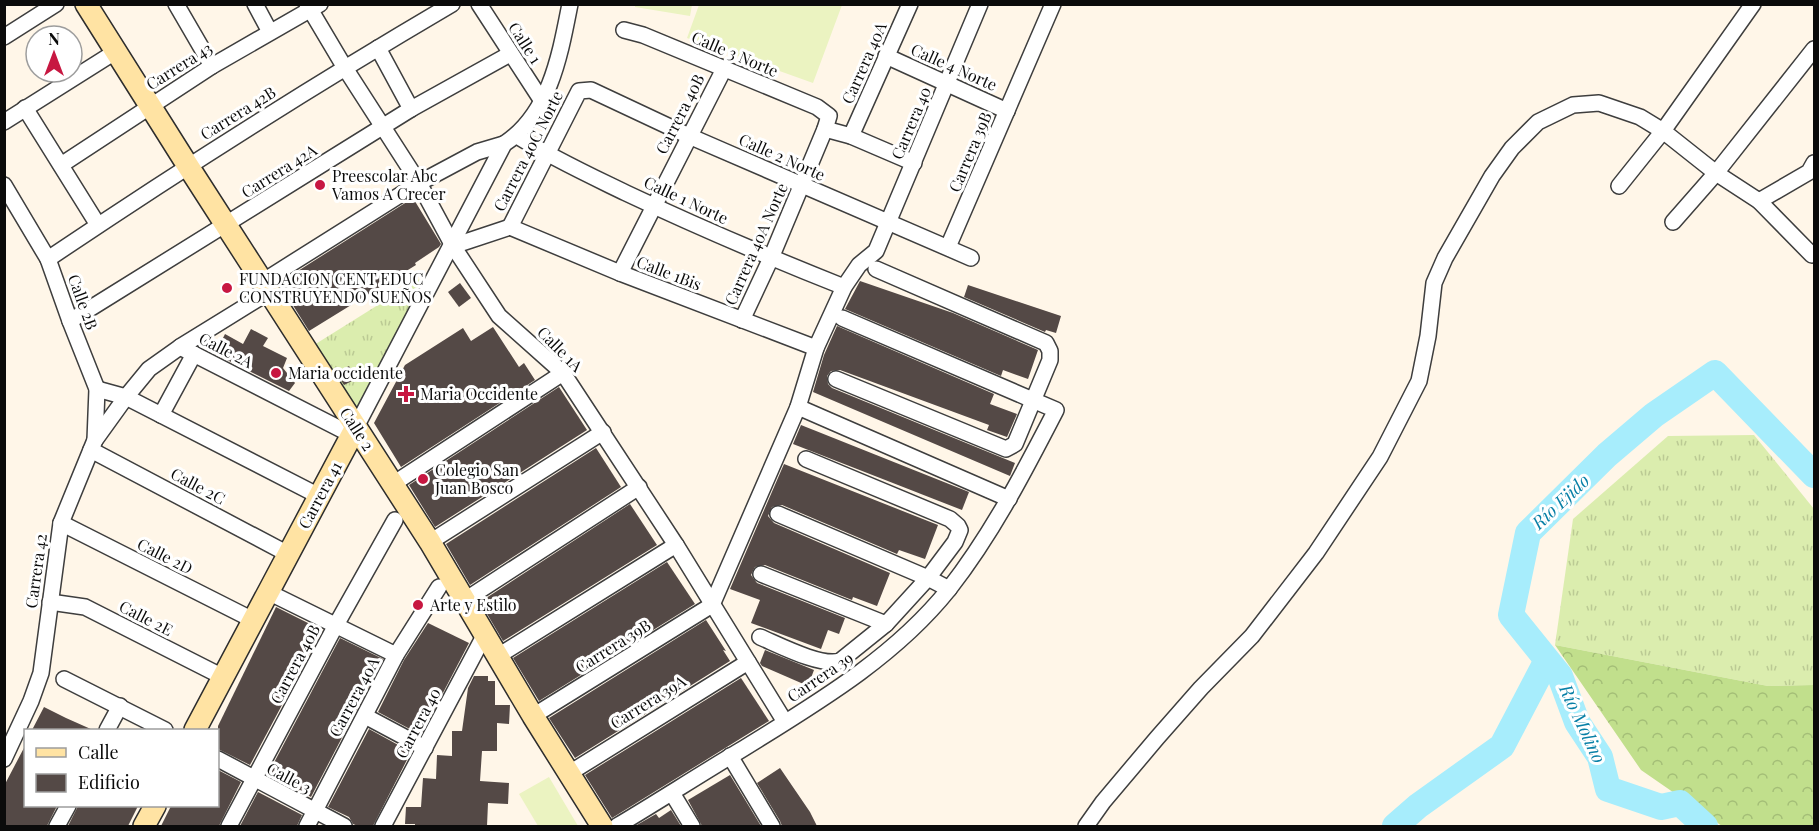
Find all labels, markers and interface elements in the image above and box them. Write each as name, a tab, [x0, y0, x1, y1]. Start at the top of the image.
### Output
street label: Calle 1	[504, 18, 547, 68]
street label: Carrera 40A	[836, 18, 891, 107]
north arrow	[24, 24, 84, 84]
street label: Calle 3 Norte	[689, 26, 782, 81]
text: N	[48, 28, 60, 49]
street label: Carrera 43	[142, 37, 216, 94]
street label: Calle 4 Norte	[908, 38, 1001, 95]
street label: Carrera 40B	[650, 70, 709, 157]
street label: Carrera 42B	[196, 81, 279, 144]
street label: Carrera 40	[886, 83, 935, 162]
street label: Carrera 40C Norte	[488, 87, 567, 215]
street label: Carrera 39B	[943, 108, 996, 195]
street label: Calle 2 Norte	[736, 128, 829, 185]
street label: Carrera 42A	[237, 139, 321, 202]
place label: Preescolar Abc Vamos A Crecer	[331, 165, 446, 204]
street label: Calle 1 Norte	[641, 171, 732, 228]
marker: Preescolar Abc Vamos A Crecer	[313, 178, 327, 192]
street label: Carrera 40A Norte	[719, 179, 792, 308]
street label: Calle 1Bis	[634, 251, 705, 294]
place label: FUNDACION CENT EDUC CONSTRUYENDO SUEÑOS	[239, 268, 432, 307]
street label: Calle 2B	[64, 271, 103, 333]
marker: FUNDACION CENT EDUC CONSTRUYENDO SUEÑOS	[220, 281, 234, 295]
street label: Calle 1A	[533, 321, 588, 377]
street label: Calle 2A	[196, 327, 258, 372]
place label: Maria occidente	[288, 362, 403, 383]
marker: Maria occidente	[269, 366, 283, 380]
place label: Maria Occidente	[420, 383, 538, 404]
marker: Maria Occidente	[397, 385, 415, 403]
street label: Calle 2	[336, 403, 379, 454]
street label: Carrera 41	[293, 457, 346, 532]
place label: Colegio San Juan Bosco	[434, 459, 520, 498]
street label: Calle 2C	[167, 463, 229, 509]
water label: Río Ejido	[1526, 468, 1594, 535]
marker: Colegio San Juan Bosco	[416, 472, 430, 486]
street label: Carrera 42	[20, 532, 51, 610]
street label: Calle 2D	[134, 533, 196, 578]
place label: Arte y Estilo	[429, 594, 517, 615]
street label: Calle 2E	[116, 595, 177, 640]
marker: Arte y Estilo	[411, 598, 425, 612]
street label: Carrera 39B	[571, 614, 654, 677]
street label: Carrera 40B	[265, 620, 324, 707]
street label: Carrera 39	[783, 647, 857, 706]
street label: Carrera 40A	[324, 653, 384, 740]
street label: Carrera 39A	[606, 670, 690, 733]
water label: Río Molino	[1554, 679, 1612, 767]
street label: Carrera 40	[390, 684, 445, 762]
legend	[24, 729, 219, 807]
text: Calle	[78, 740, 119, 764]
street label: Calle 3	[263, 757, 315, 798]
text: Edificio	[78, 770, 140, 794]

